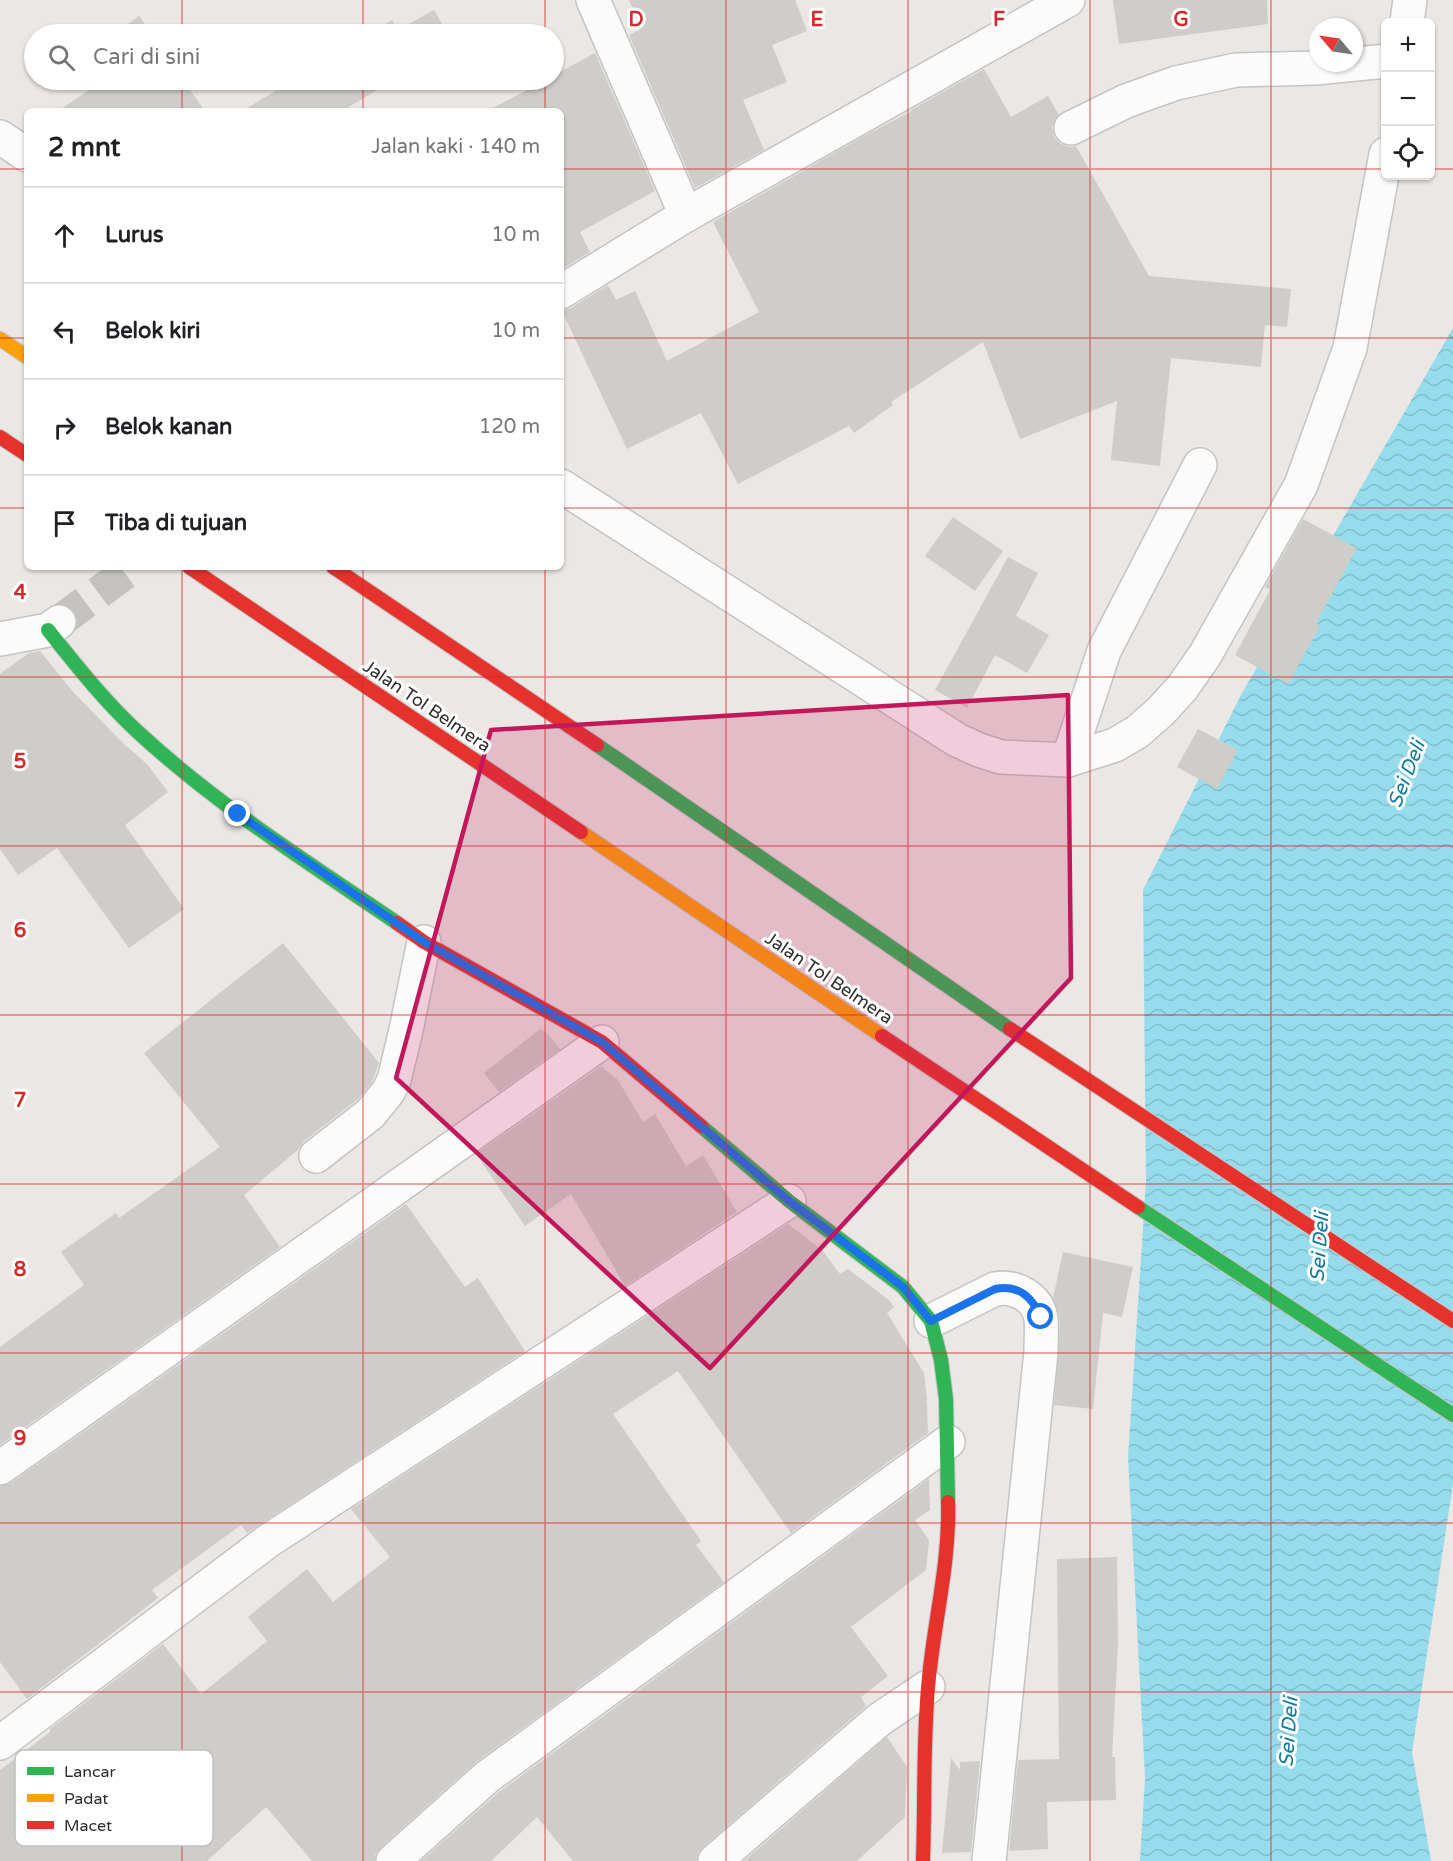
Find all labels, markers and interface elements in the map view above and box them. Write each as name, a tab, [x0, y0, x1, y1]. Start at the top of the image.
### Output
text: D	[628, 8, 644, 32]
text: E	[811, 8, 824, 32]
text: F	[993, 8, 1005, 32]
text: G	[1173, 8, 1189, 32]
north arrow	[1309, 18, 1363, 72]
map controls	[1381, 18, 1435, 180]
button: +	[1381, 18, 1435, 72]
search box	[24, 24, 564, 90]
icon: search	[45, 41, 78, 74]
text: Cari di sini	[93, 44, 200, 70]
button: −	[1381, 72, 1435, 126]
button: locate	[1381, 126, 1435, 180]
text: 2 mnt	[48, 132, 120, 163]
text: Jalan kaki · 140 m	[371, 135, 540, 159]
icon: ahead	[48, 219, 81, 252]
text: Lurus	[105, 222, 163, 248]
text: 10 m	[491, 223, 540, 247]
icon: left	[48, 315, 81, 348]
text: Belok kiri	[105, 318, 201, 344]
text: 10 m	[491, 319, 540, 343]
icon: right	[48, 411, 81, 444]
text: Belok kanan	[105, 414, 232, 440]
text: 120 m	[479, 415, 540, 439]
icon: arrive	[48, 507, 81, 540]
text: Tiba di tujuan	[105, 510, 247, 536]
text: 4	[14, 581, 27, 605]
street label: Jalan Tol Belmera	[359, 655, 495, 757]
water label: Sei Deli	[1383, 735, 1432, 811]
text: 5	[14, 750, 26, 774]
route end	[224, 800, 250, 826]
text: 6	[14, 919, 26, 943]
street label: Jalan Tol Belmera	[761, 927, 897, 1029]
text: 7	[14, 1089, 26, 1113]
water label: Sei Deli	[1306, 1208, 1335, 1283]
text: 8	[14, 1258, 26, 1282]
route start	[1027, 1303, 1053, 1329]
text: 9	[14, 1427, 26, 1451]
water label: Sei Deli	[1275, 1693, 1304, 1768]
legend	[15, 1750, 213, 1846]
text: Lancar	[64, 1762, 116, 1782]
text: Padat	[64, 1789, 108, 1809]
text: Macet	[64, 1816, 112, 1836]

